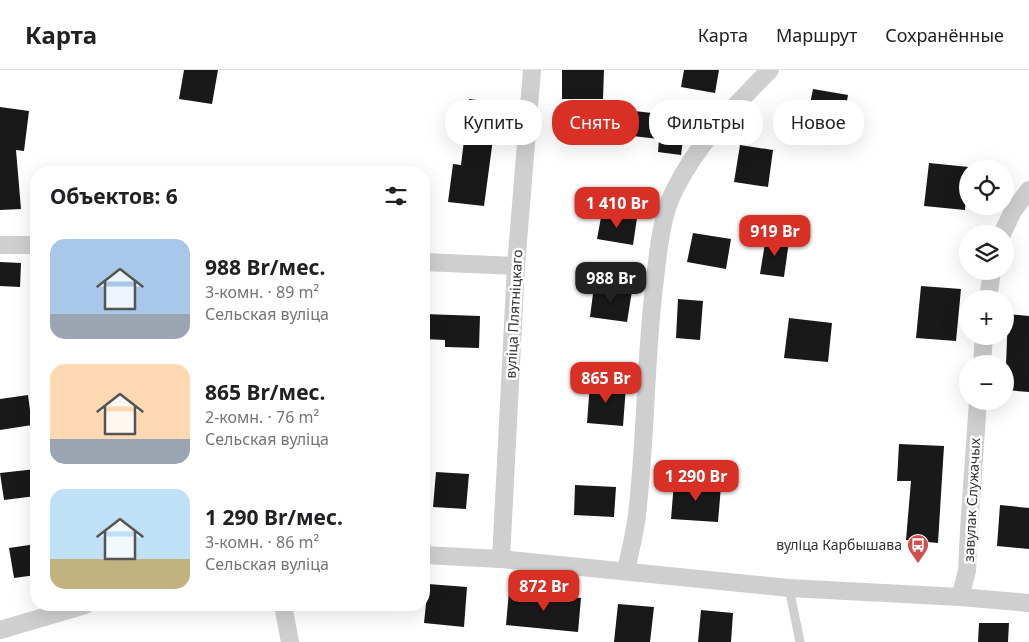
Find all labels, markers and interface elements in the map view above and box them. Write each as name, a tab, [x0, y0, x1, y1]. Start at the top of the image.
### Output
text: Карта	[25, 18, 97, 51]
text: Карта	[698, 23, 748, 47]
text: Маршрут	[776, 23, 857, 47]
text: Сохранённые	[885, 23, 1004, 47]
chip: Купить	[445, 100, 542, 145]
chip: Снять	[552, 100, 639, 145]
chip: Фильтры	[649, 100, 763, 145]
chip: Новое	[773, 100, 864, 145]
map controls	[959, 160, 1014, 410]
button: locate	[959, 160, 1014, 215]
text: Объектов: 6	[50, 182, 178, 210]
icon: filters	[382, 182, 410, 210]
pin: 1 410 Br	[565, 186, 669, 229]
text: 1 410 Br	[586, 192, 648, 214]
pin: 919 Br	[734, 214, 816, 257]
text: 919 Br	[750, 220, 800, 242]
button: layers	[959, 225, 1014, 280]
street label: вуліца Плятніцкаго	[501, 249, 526, 379]
text: 988 Br/мес.	[205, 253, 325, 281]
icon: home	[90, 259, 150, 319]
pin: 988 Br	[570, 262, 652, 304]
text: 988 Br	[586, 267, 636, 289]
text: 3-комн. · 89 m²	[205, 281, 319, 303]
button: +	[959, 290, 1014, 345]
text: Сельская вуліца	[205, 303, 329, 325]
button: −	[959, 355, 1014, 410]
pin: 865 Br	[565, 362, 647, 404]
text: 865 Br	[581, 367, 631, 389]
text: 865 Br/мес.	[205, 378, 325, 406]
icon: home	[90, 384, 150, 444]
text: 2-комн. · 76 m²	[205, 406, 319, 428]
text: Сельская вуліца	[205, 428, 329, 450]
street label: завулак Служачых	[959, 437, 984, 563]
pin: 1 290 Br	[644, 460, 748, 502]
text: 1 290 Br	[665, 465, 727, 487]
text: 1 290 Br/мес.	[205, 503, 343, 531]
icon: home	[90, 509, 150, 569]
text: 3-комн. · 86 m²	[205, 531, 319, 553]
bus stop icon: вуліца Карбышава	[906, 533, 930, 564]
place label: вуліца Карбышава	[776, 535, 902, 554]
text: Сельская вуліца	[205, 553, 329, 575]
pin: 872 Br	[503, 570, 585, 612]
text: 872 Br	[519, 575, 569, 597]

